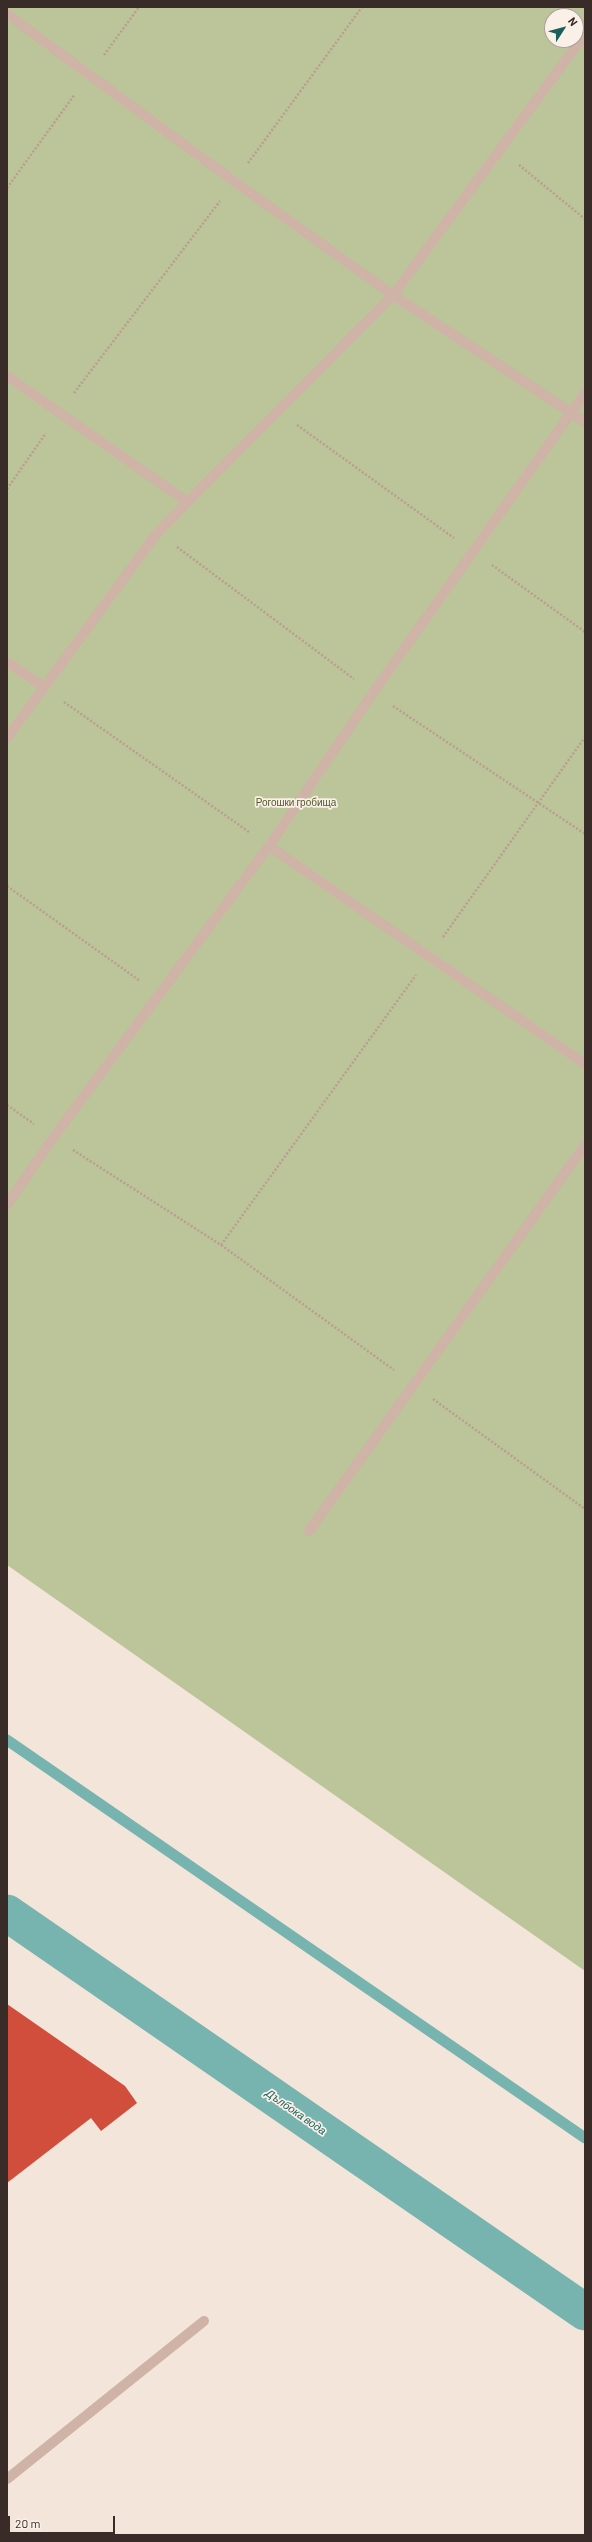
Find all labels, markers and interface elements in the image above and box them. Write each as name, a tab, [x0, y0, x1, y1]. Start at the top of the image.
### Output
north arrow	[544, 8, 584, 48]
text: N	[566, 14, 581, 28]
park label: Рогошки гробища	[256, 797, 336, 809]
water label: Дълбока вода	[263, 2086, 329, 2138]
scale bar	[10, 2508, 117, 2534]
text: 20 m	[15, 2516, 41, 2530]

